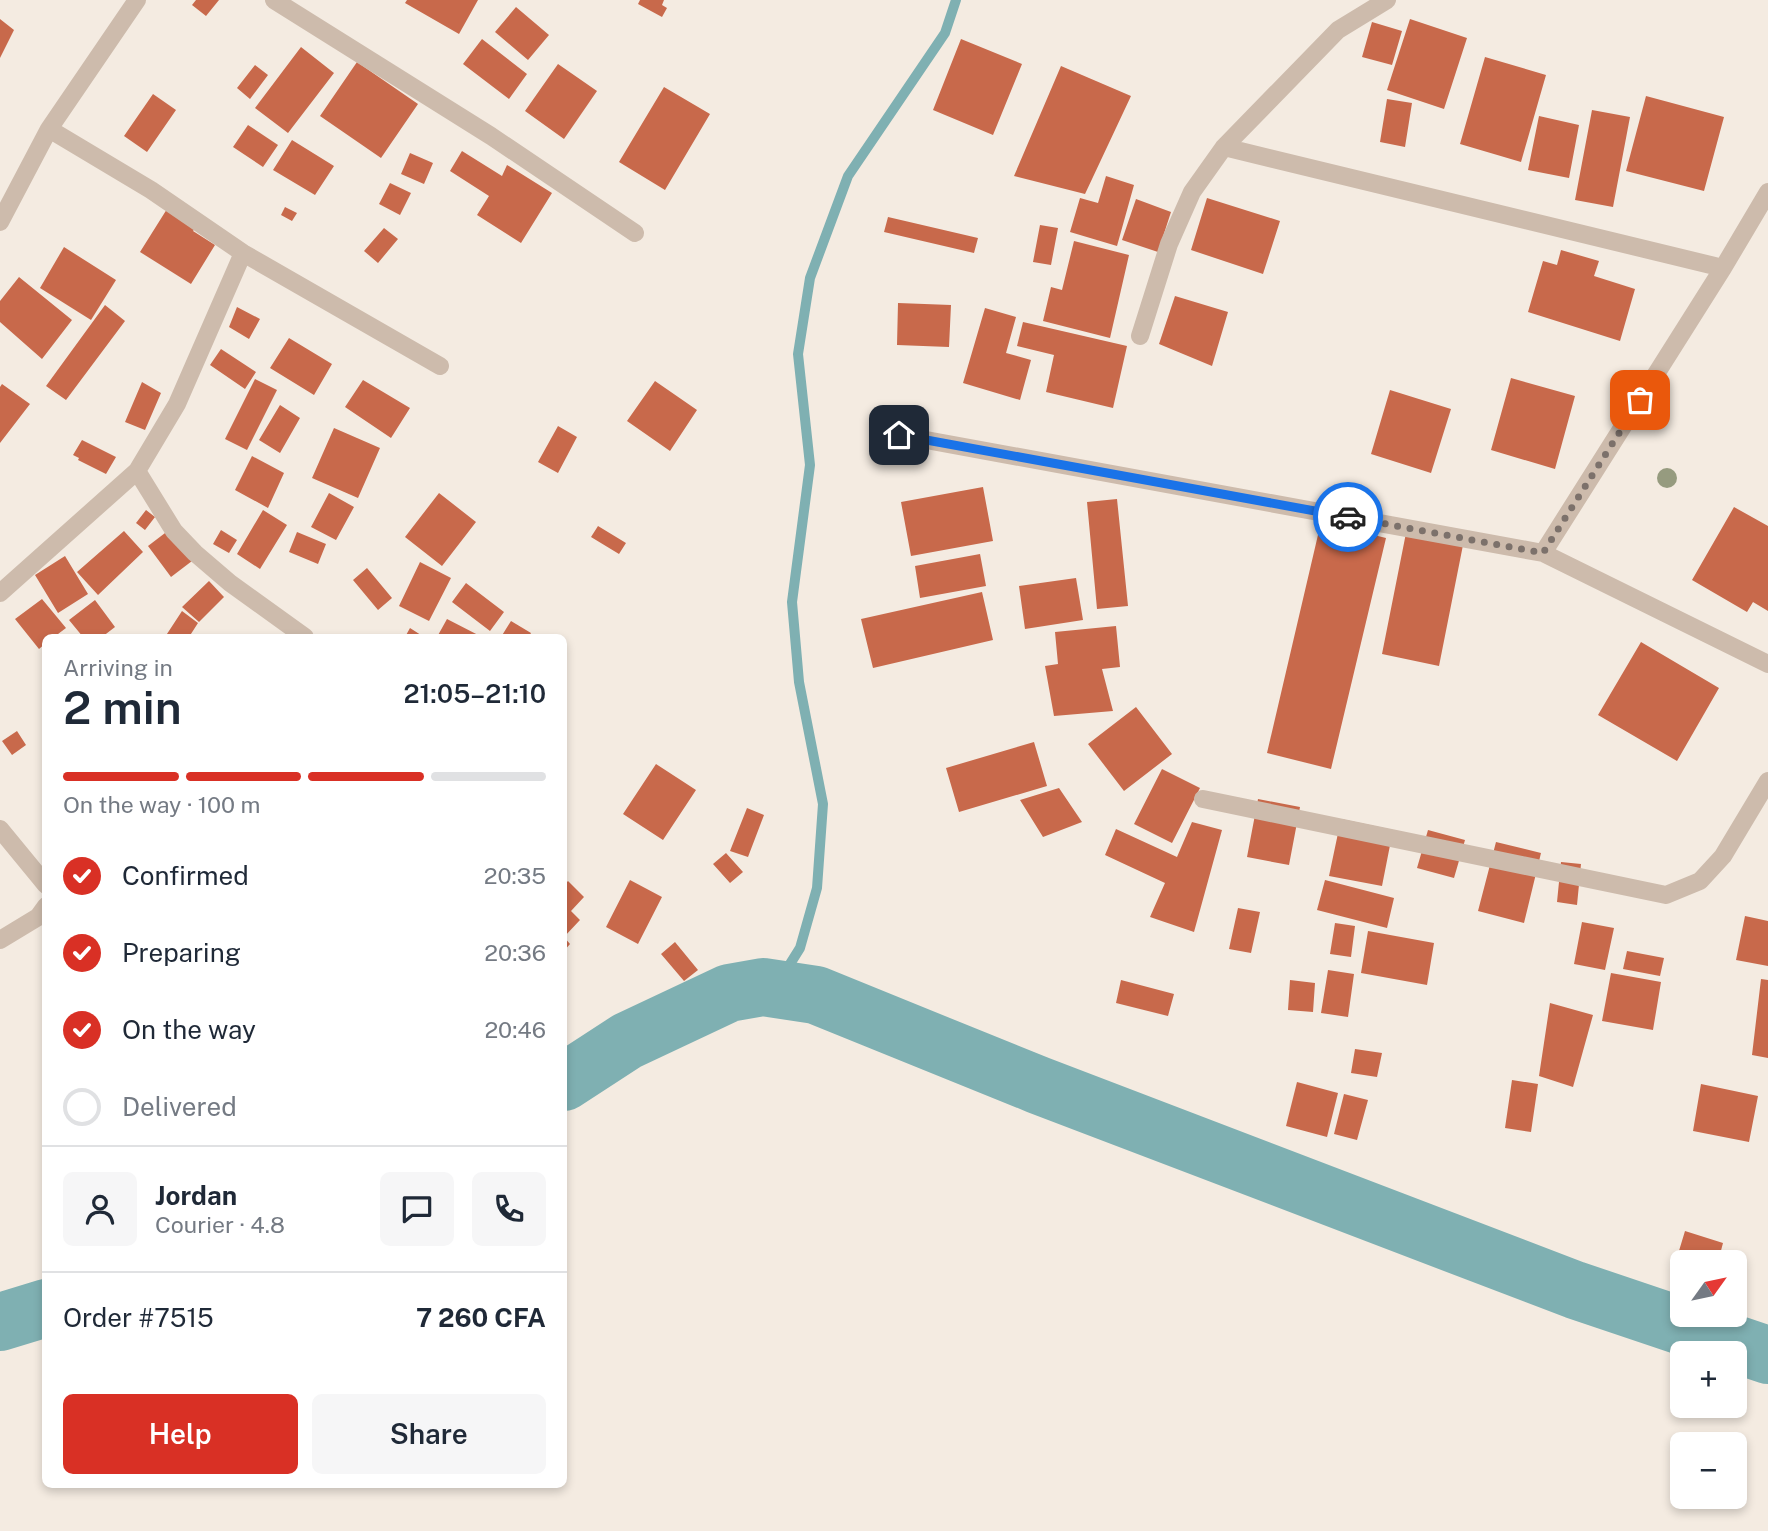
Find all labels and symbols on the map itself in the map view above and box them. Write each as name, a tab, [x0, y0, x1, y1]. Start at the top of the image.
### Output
pin	[1610, 370, 1670, 430]
pin	[869, 405, 929, 465]
courier	[1313, 482, 1383, 552]
north arrow	[1670, 1250, 1746, 1326]

